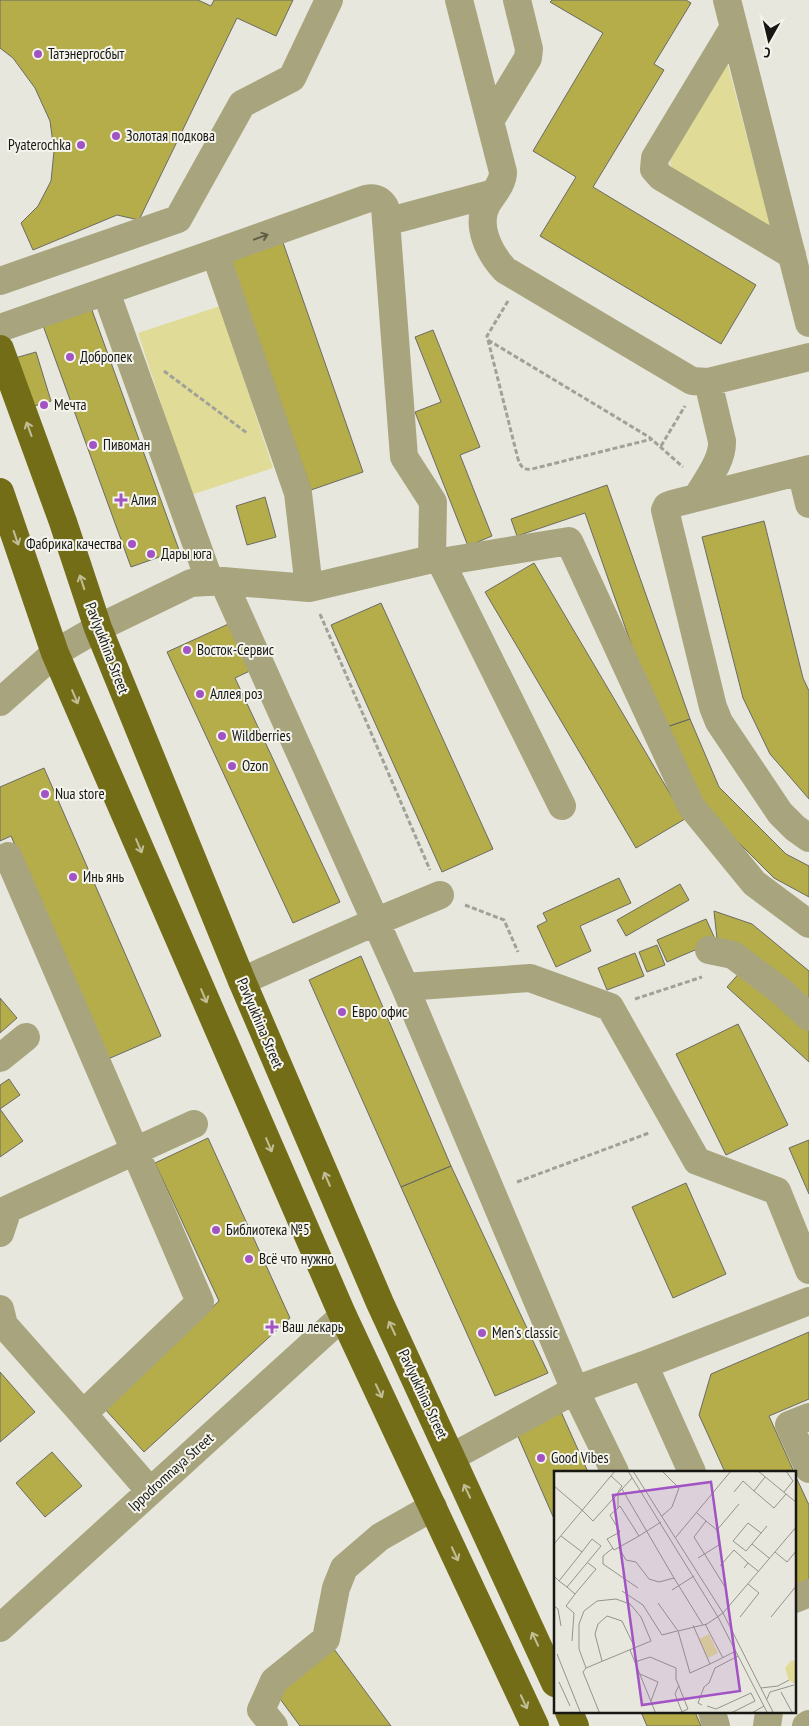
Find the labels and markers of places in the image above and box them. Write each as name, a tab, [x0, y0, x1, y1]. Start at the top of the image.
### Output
place label: Татэнергосбыт	[48, 44, 125, 63]
marker: Татэнергосбыт	[32, 48, 44, 60]
place label: Золотая подкова	[126, 126, 215, 145]
marker: Золотая подкова	[110, 130, 122, 142]
place label: Pyaterochka	[8, 135, 71, 154]
marker: Pyaterochka	[75, 139, 87, 151]
place label: Добропек	[80, 347, 132, 366]
marker: Добропек	[64, 351, 76, 363]
place label: Мечта	[54, 395, 87, 414]
marker: Мечта	[38, 399, 50, 411]
place label: Пивоман	[103, 435, 150, 454]
marker: Пивоман	[87, 439, 99, 451]
place label: Алия	[131, 490, 157, 509]
marker: Алия	[115, 494, 127, 506]
place label: Фабрика качества	[26, 534, 122, 553]
marker: Фабрика качества	[126, 538, 138, 550]
place label: Дары юга	[161, 544, 212, 563]
marker: Дары юга	[145, 548, 157, 560]
place label: Восток-Сервис	[197, 640, 275, 659]
marker: Восток-Сервис	[181, 644, 193, 656]
place label: Аллея роз	[210, 684, 263, 703]
marker: Аллея роз	[194, 688, 206, 700]
place label: Wildberries	[232, 726, 291, 745]
marker: Wildberries	[216, 730, 228, 742]
place label: Ozon	[242, 756, 268, 775]
marker: Ozon	[226, 760, 238, 772]
place label: Nua store	[55, 784, 105, 803]
marker: Nua store	[39, 788, 51, 800]
place label: Инь янь	[83, 867, 124, 886]
marker: Инь янь	[67, 871, 79, 883]
place label: Евро офис	[352, 1002, 408, 1021]
marker: Евро офис	[336, 1006, 348, 1018]
place label: Библиотека №5	[226, 1220, 310, 1239]
marker: Библиотека №5	[210, 1224, 222, 1236]
place label: Всё что нужно	[259, 1249, 334, 1268]
marker: Всё что нужно	[243, 1253, 255, 1265]
place label: Ваш лекарь	[282, 1317, 344, 1336]
marker: Ваш лекарь	[266, 1321, 278, 1333]
place label: Men's classic	[492, 1323, 559, 1342]
marker: Men's classic	[476, 1327, 488, 1339]
place label: Good Vibes	[551, 1448, 609, 1467]
marker: Good Vibes	[535, 1452, 547, 1464]

